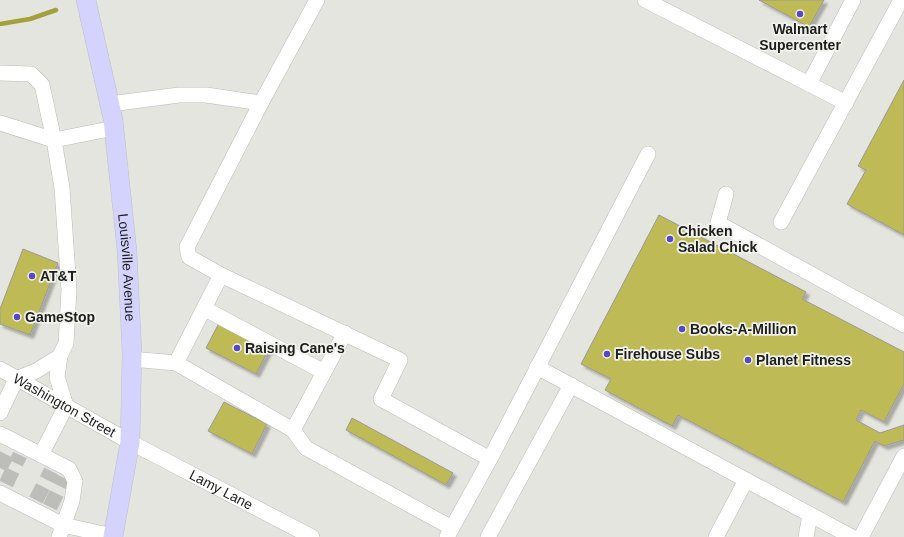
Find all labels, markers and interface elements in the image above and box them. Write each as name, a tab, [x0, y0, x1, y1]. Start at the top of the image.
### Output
marker: Walmart Supercenter	[795, 9, 805, 19]
place label: Walmart Supercenter	[759, 21, 841, 53]
street label: Louisville Avenue	[115, 213, 138, 322]
place label: Chicken Salad Chick	[678, 223, 758, 255]
marker: Chicken Salad Chick	[665, 234, 675, 244]
place label: AT&T	[40, 268, 77, 284]
marker: AT&T	[27, 271, 37, 281]
place label: GameStop	[25, 309, 95, 325]
marker: GameStop	[12, 312, 22, 322]
place label: Books-A-Million	[690, 321, 797, 337]
marker: Books-A-Million	[677, 324, 687, 334]
place label: Raising Cane's	[245, 340, 345, 356]
marker: Raising Cane's	[232, 343, 242, 353]
place label: Firehouse Subs	[615, 346, 720, 362]
marker: Firehouse Subs	[602, 349, 612, 359]
place label: Planet Fitness	[756, 352, 851, 368]
marker: Planet Fitness	[743, 355, 753, 365]
street label: Washington Street	[11, 370, 119, 440]
street label: Lamy Lane	[187, 466, 256, 513]

